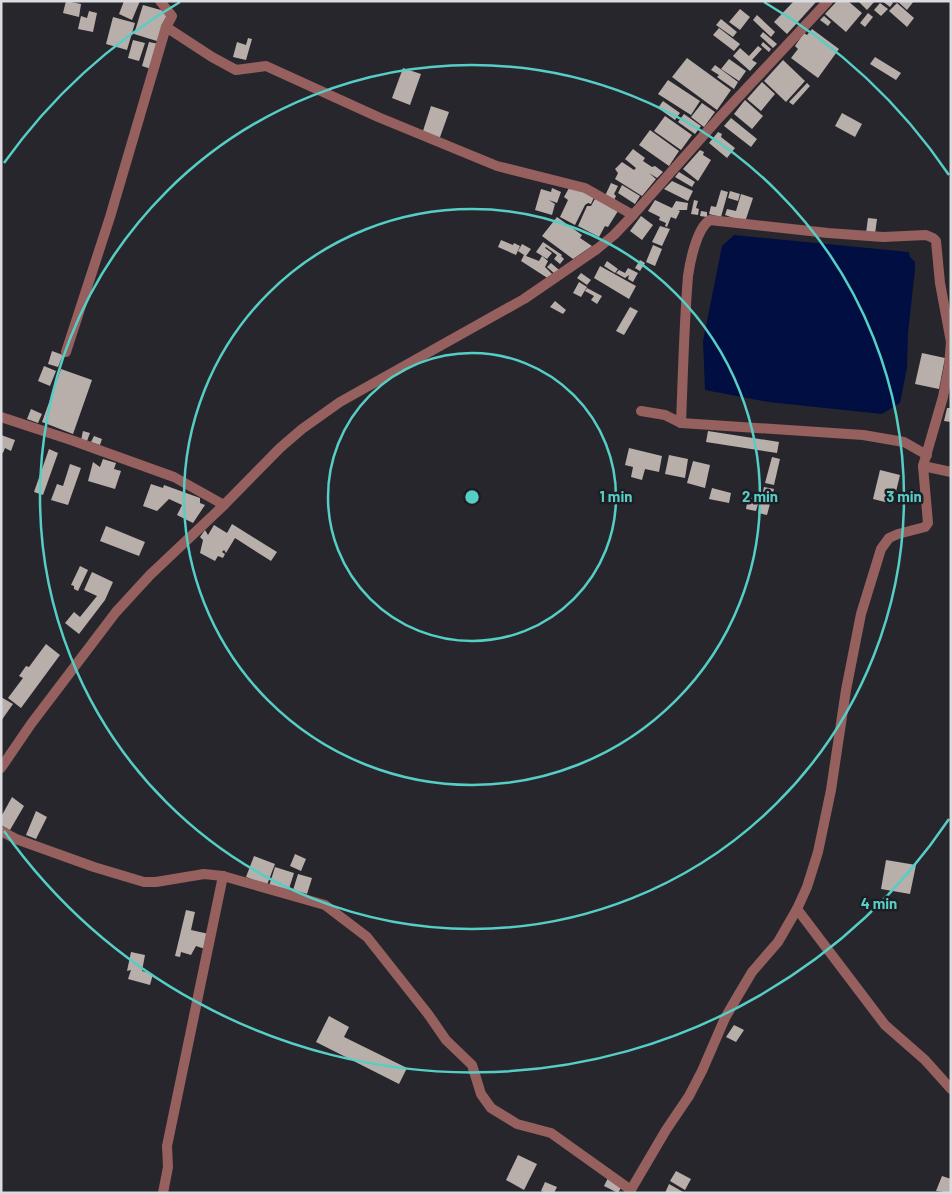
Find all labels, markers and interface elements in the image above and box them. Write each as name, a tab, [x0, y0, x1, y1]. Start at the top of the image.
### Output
text: 1 min	[600, 487, 632, 505]
text: 2 min	[742, 487, 778, 505]
text: 3 min	[886, 487, 922, 505]
centre of rings	[463, 488, 481, 506]
text: 4 min	[861, 894, 897, 912]

